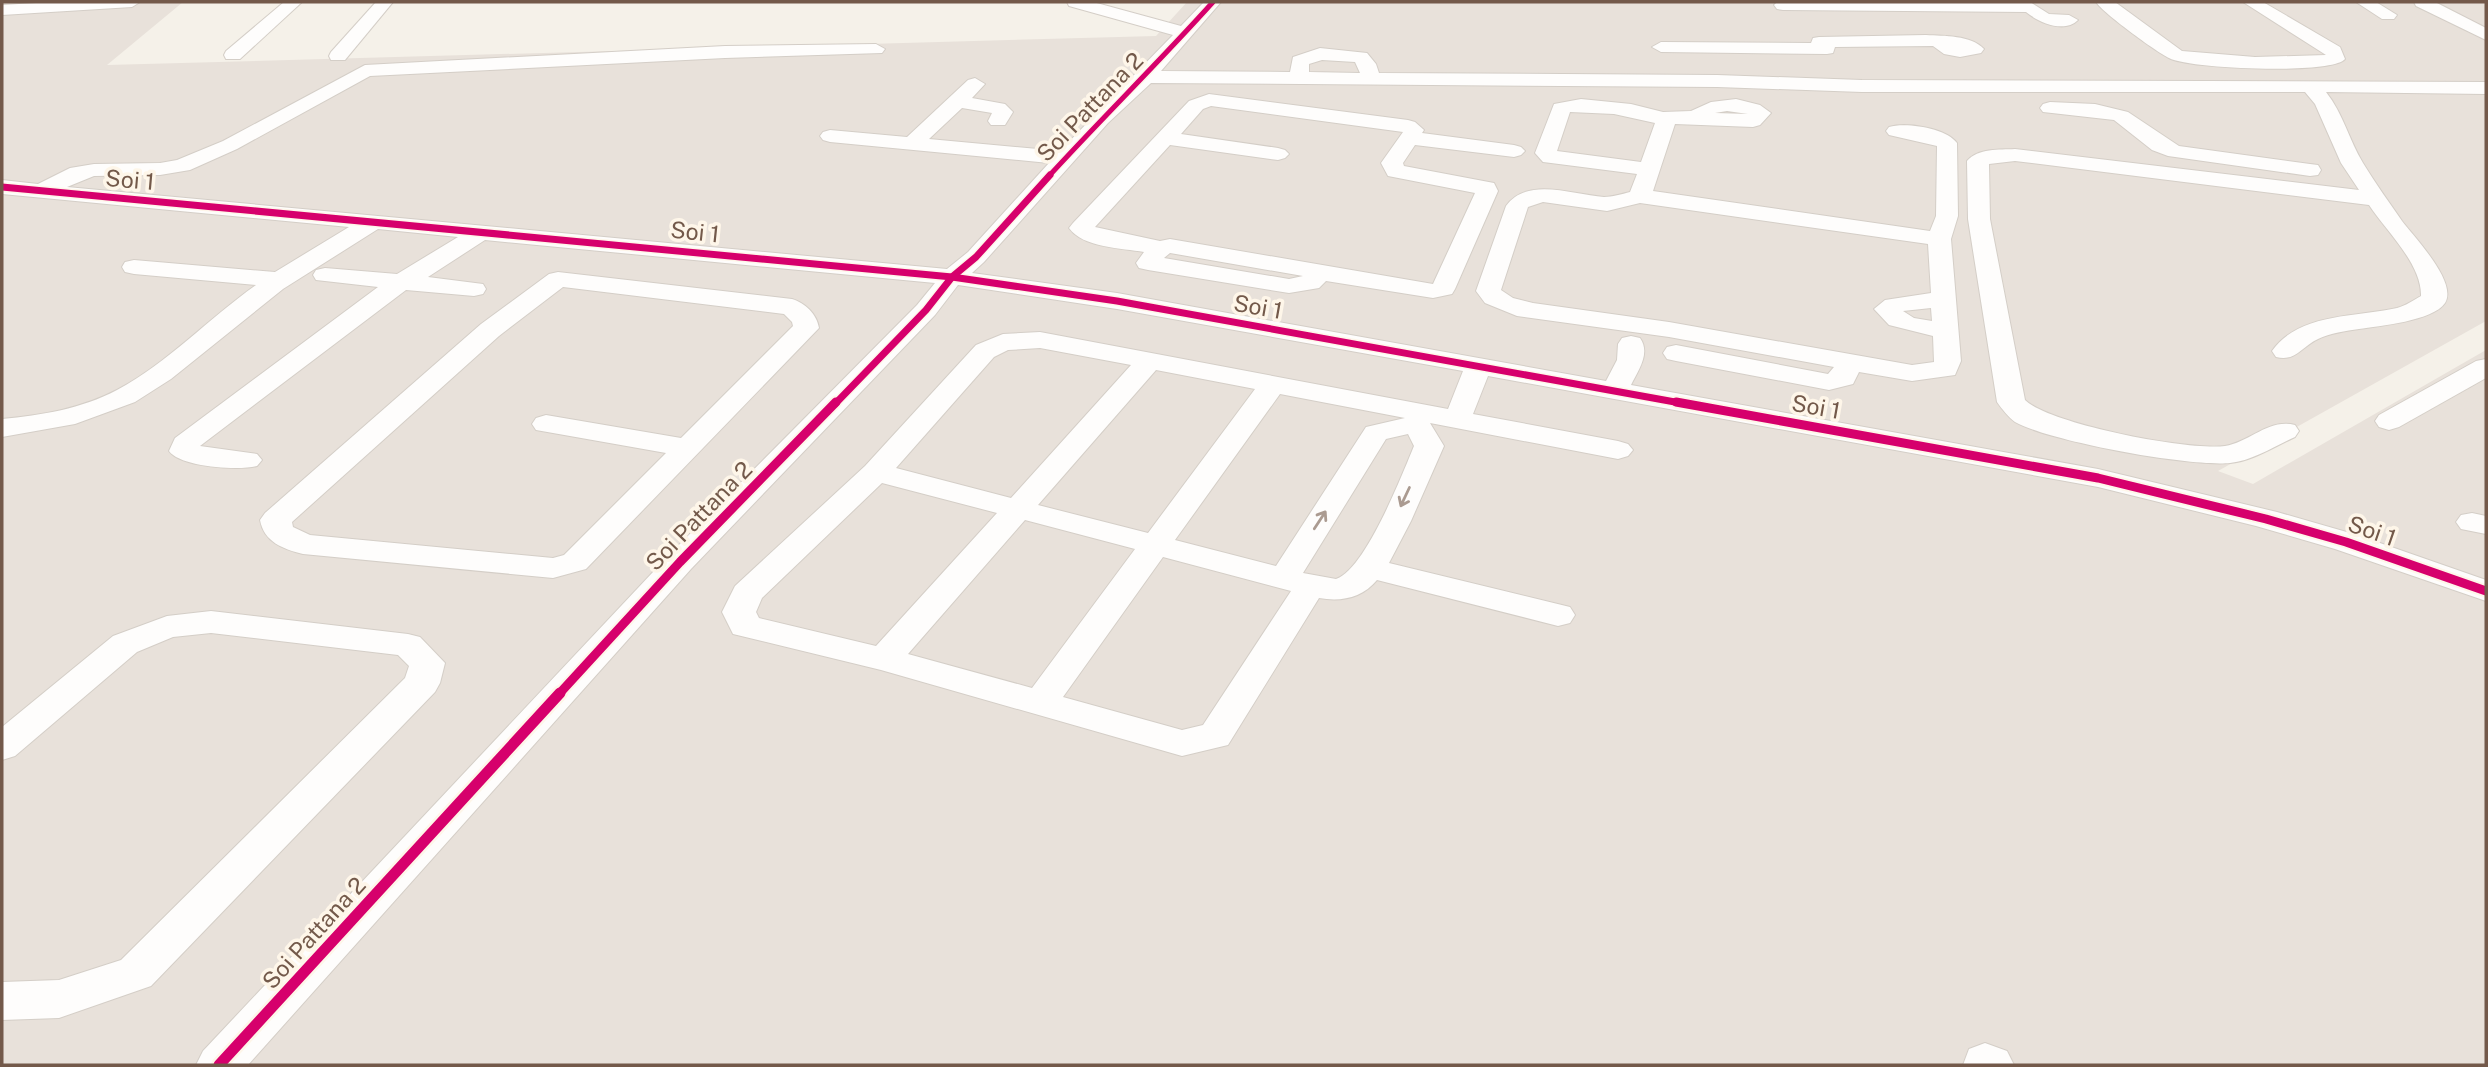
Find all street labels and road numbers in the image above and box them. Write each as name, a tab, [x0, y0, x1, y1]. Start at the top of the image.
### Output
street label: Soi Pattana 2	[1031, 47, 1148, 167]
street label: Soi 1	[104, 164, 156, 195]
street label: Soi 1	[669, 216, 721, 247]
street label: Soi 1	[1232, 289, 1285, 324]
street label: Soi 1	[1790, 389, 1843, 424]
street label: Soi Pattana 2	[640, 456, 757, 576]
street label: Soi 1	[2345, 510, 2400, 551]
street label: Soi Pattana 2	[256, 871, 371, 994]

